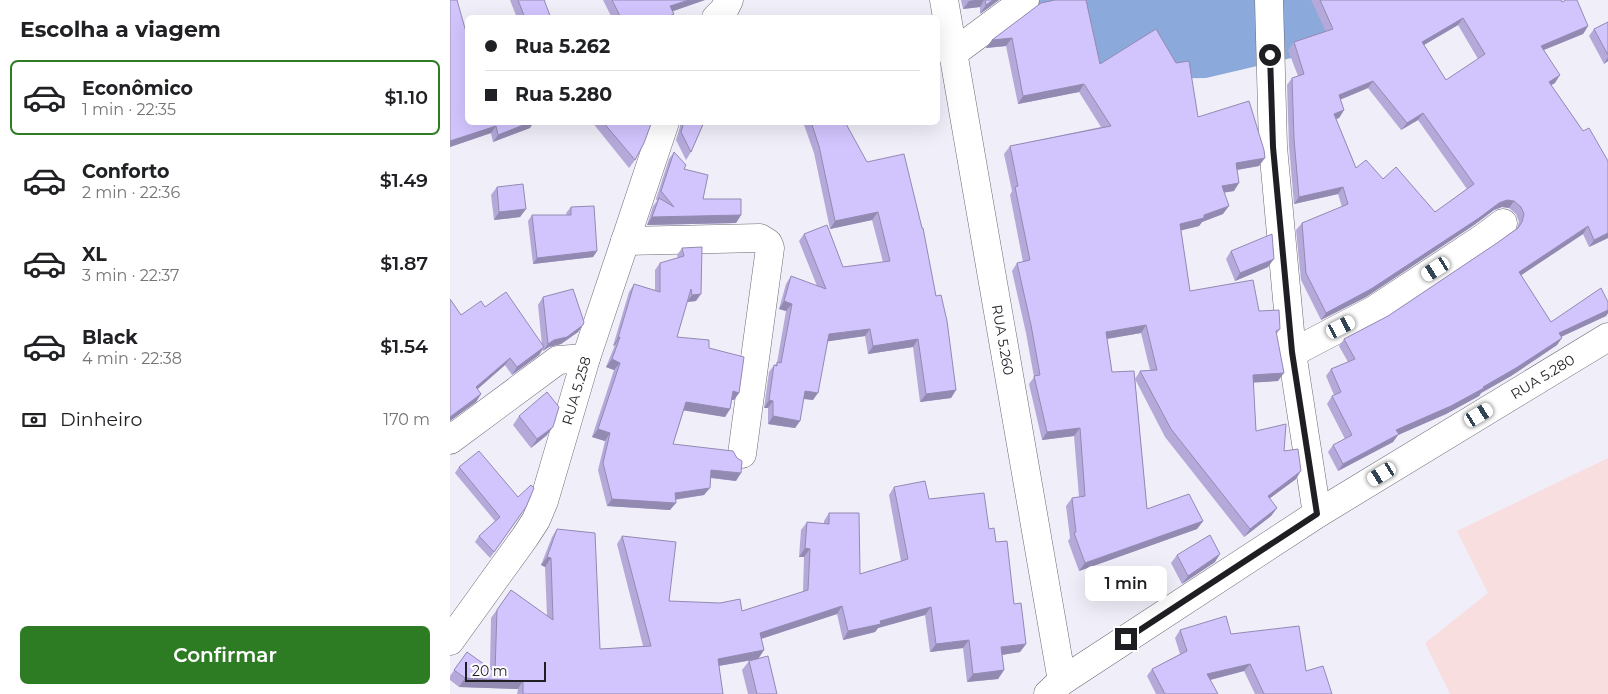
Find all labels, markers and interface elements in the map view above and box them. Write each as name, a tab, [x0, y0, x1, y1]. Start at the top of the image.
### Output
text: Escolha a viagem	[20, 16, 221, 43]
text: Rua 5.262	[515, 35, 610, 58]
route start	[1259, 44, 1281, 66]
icon: car	[22, 75, 67, 120]
text: Econômico	[82, 77, 193, 100]
text: Rua 5.280	[515, 83, 612, 106]
text: $1.10	[385, 86, 428, 109]
text: 1 min · 22:35	[82, 100, 176, 119]
icon: car	[22, 158, 67, 203]
text: Conforto	[82, 160, 170, 183]
text: $1.49	[380, 169, 428, 192]
text: 2 min · 22:36	[82, 183, 180, 202]
icon: car	[22, 241, 67, 286]
text: XL	[82, 243, 107, 266]
text: $1.87	[380, 252, 428, 275]
car	[1419, 255, 1452, 283]
text: 3 min · 22:37	[82, 266, 180, 285]
street label: RUA 5.260	[988, 303, 1018, 377]
car	[1324, 314, 1357, 340]
icon: car	[22, 324, 67, 369]
text: Black	[82, 326, 138, 349]
text: $1.54	[380, 335, 428, 358]
text: 4 min · 22:38	[82, 349, 182, 368]
street label: RUA 5.280	[1507, 350, 1578, 403]
street label: RUA 5.258	[558, 354, 595, 427]
car	[1462, 401, 1495, 429]
icon: cash	[20, 406, 48, 434]
text: Dinheiro	[60, 408, 142, 431]
text: 170 m	[383, 410, 430, 429]
car	[1365, 460, 1398, 488]
callout: 1 min	[1085, 566, 1167, 602]
text: 1 min	[1105, 574, 1147, 593]
button: Confirmar	[20, 626, 430, 684]
route end	[1115, 628, 1137, 650]
scale bar	[465, 659, 546, 682]
text: 20 m	[472, 662, 508, 680]

